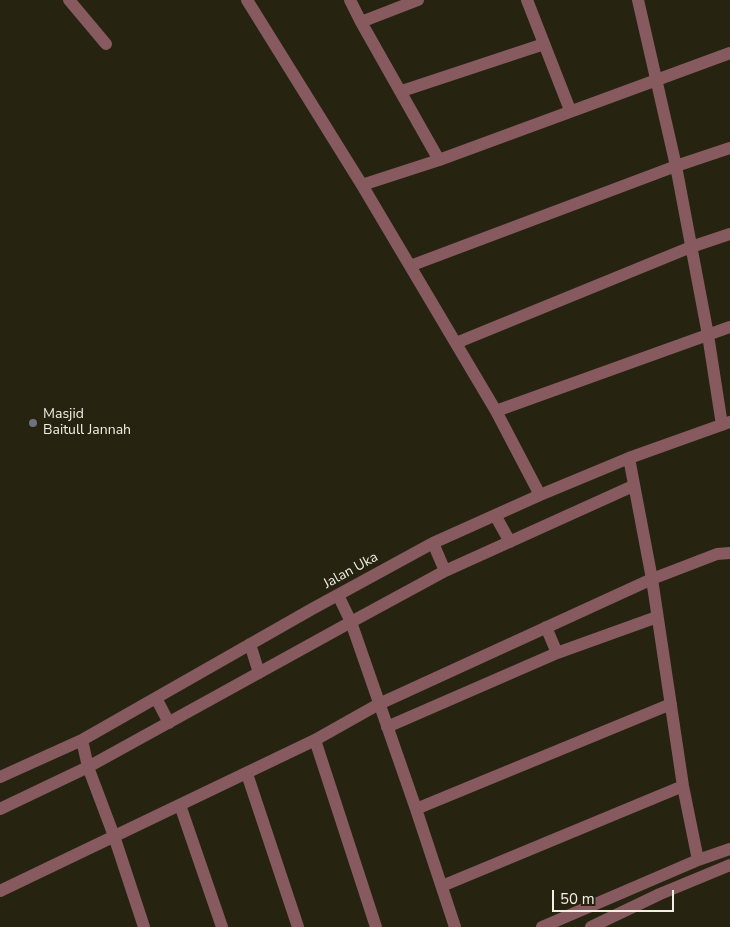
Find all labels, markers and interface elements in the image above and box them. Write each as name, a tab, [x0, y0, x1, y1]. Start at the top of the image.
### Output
place label: Masjid Baitull Jannah	[43, 407, 131, 440]
marker: Masjid Baitull Jannah	[27, 417, 39, 429]
street label: Jalan Uka	[321, 549, 381, 593]
scale bar	[555, 880, 678, 912]
text: 50 m	[560, 889, 595, 909]

